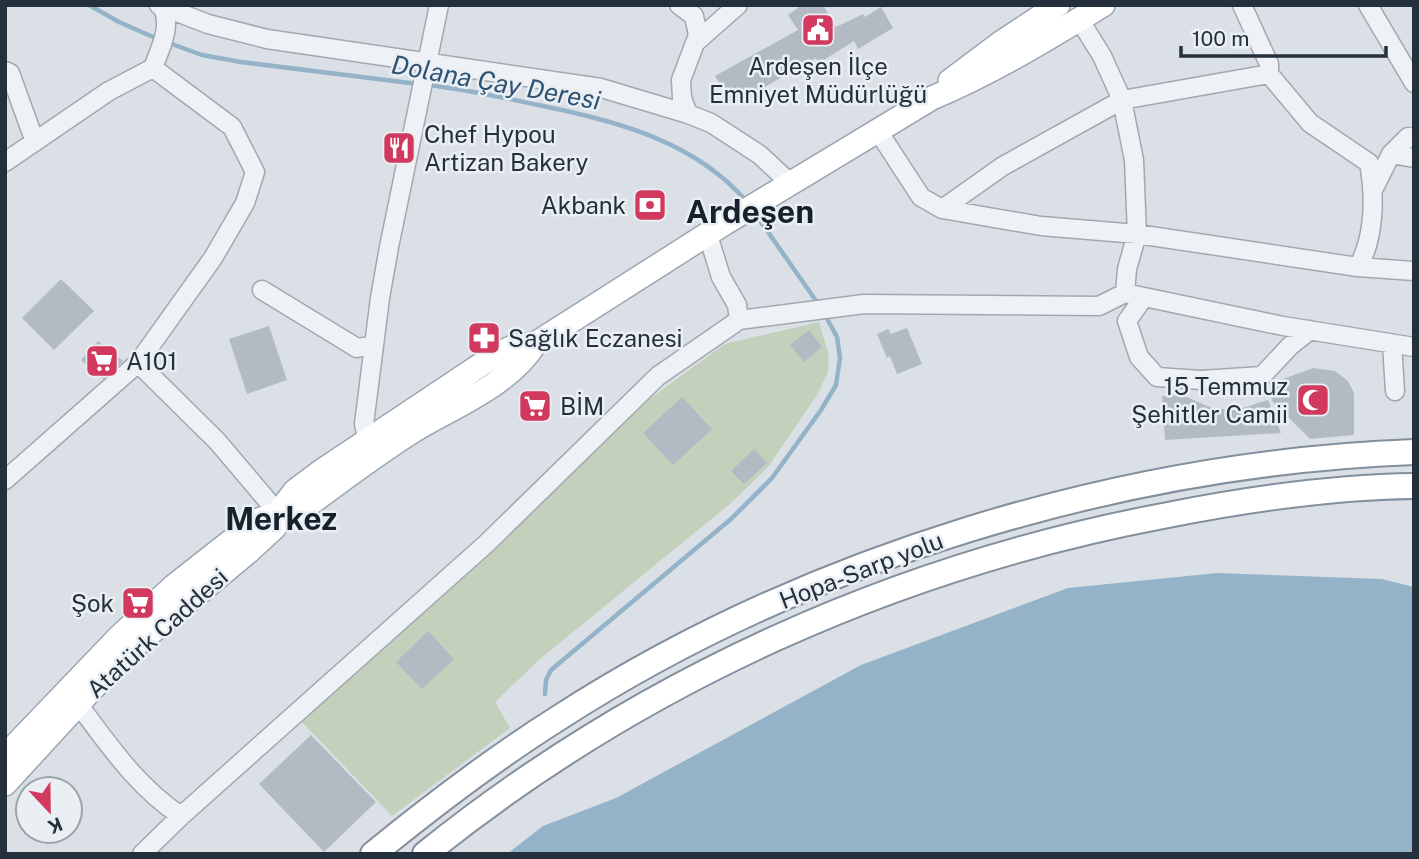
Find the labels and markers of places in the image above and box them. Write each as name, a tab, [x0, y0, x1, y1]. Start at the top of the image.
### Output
public building icon: Ardeşen İlçe Emniyet Müdürlüğü	[799, 11, 837, 49]
place label: Ardeşen İlçe Emniyet Müdürlüğü	[709, 52, 927, 108]
place label: Chef Hypou Artizan Bakery	[424, 120, 589, 176]
restaurant icon: Chef Hypou Artizan Bakery	[380, 129, 418, 167]
bank icon: Akbank	[631, 186, 669, 224]
place label: Akbank	[541, 191, 626, 219]
pharmacy icon: Sağlık Eczanesi	[465, 319, 503, 357]
place label: Sağlık Eczanesi	[508, 324, 683, 352]
supermarket icon: A101	[83, 342, 121, 380]
place label: A101	[126, 347, 177, 375]
place label: 15 Temmuz Şehitler Camii	[1131, 372, 1288, 428]
mosque icon: 15 Temmuz Şehitler Camii	[1294, 381, 1332, 419]
supermarket icon: BİM	[516, 387, 554, 425]
place label: BİM	[560, 392, 604, 420]
supermarket icon: Şok	[119, 584, 157, 622]
place label: Şok	[71, 589, 114, 617]

